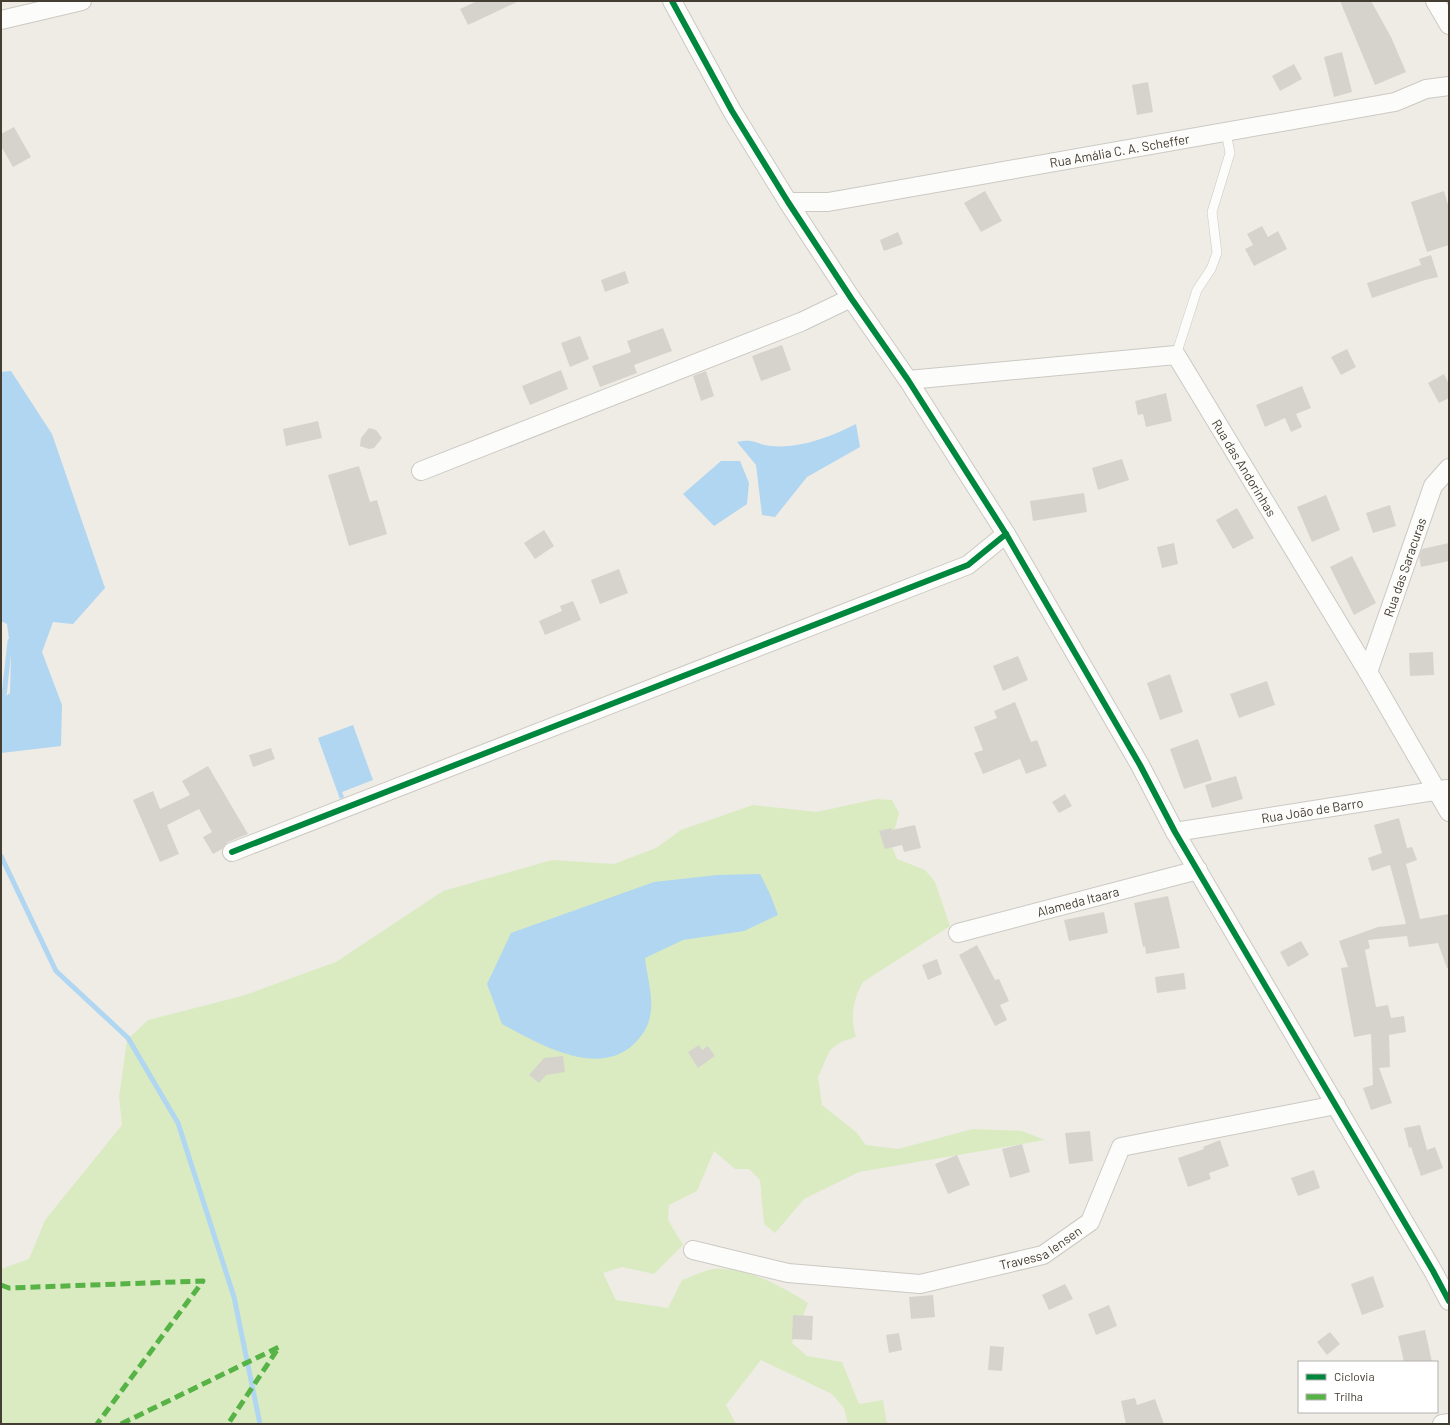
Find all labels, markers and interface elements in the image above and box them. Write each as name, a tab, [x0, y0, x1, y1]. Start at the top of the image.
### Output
street label: Rua Amália C. A. Scheffer	[1048, 130, 1191, 171]
street label: Rua das Andorinhas	[1209, 416, 1280, 519]
street label: Rua das Saracuras	[1380, 516, 1429, 619]
street label: Rua João de Barro	[1260, 794, 1364, 826]
street label: Alameda Itaara	[1035, 883, 1121, 920]
street label: Travessa Iensen	[998, 1222, 1085, 1273]
legend	[1298, 1361, 1438, 1413]
text: Ciclovia	[1334, 1369, 1375, 1383]
text: Trilha	[1334, 1389, 1363, 1403]

